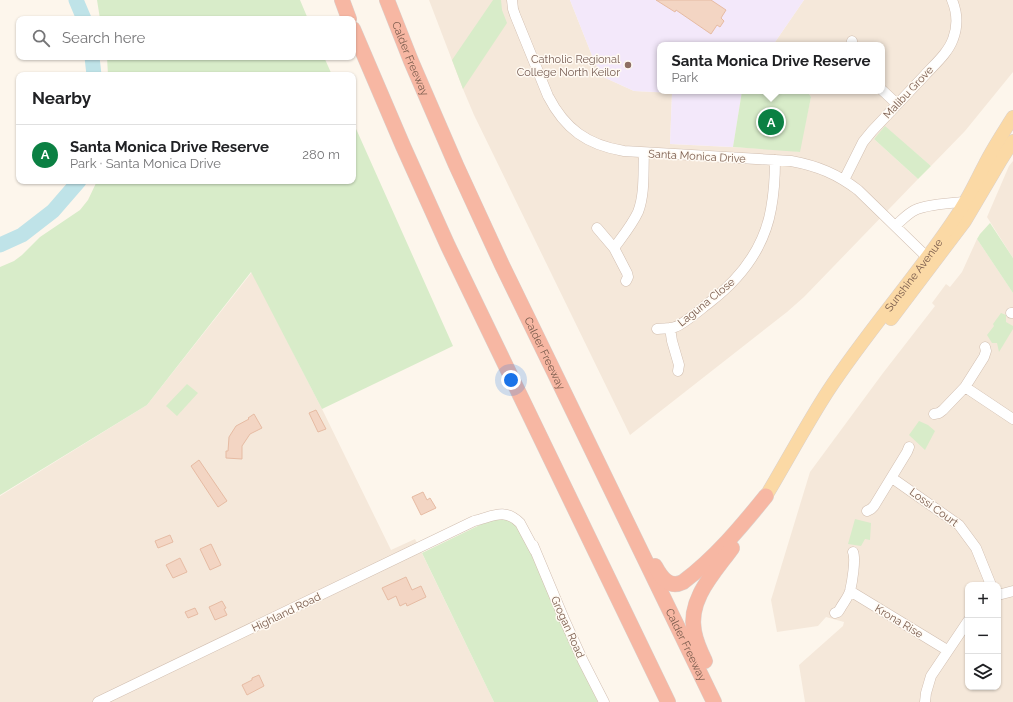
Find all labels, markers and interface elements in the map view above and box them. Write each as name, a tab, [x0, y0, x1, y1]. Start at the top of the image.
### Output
search box	[16, 16, 356, 60]
street label: Calder Freeway	[389, 19, 431, 98]
icon: search	[30, 27, 52, 49]
text: Search here	[62, 29, 145, 47]
popup	[657, 42, 885, 94]
text: Santa Monica Drive Reserve	[671, 52, 871, 70]
place label: Catholic Regional College North Keilor	[517, 53, 620, 79]
marker: Catholic Regional College North Keilor	[623, 60, 633, 70]
street label: Malibu Grove	[881, 63, 936, 121]
text: Park	[671, 70, 698, 85]
text: Nearby	[32, 88, 91, 108]
pin: A	[758, 107, 784, 137]
text: Santa Monica Drive Reserve	[70, 138, 269, 156]
text: A	[41, 147, 49, 162]
text: 280 m	[302, 147, 340, 162]
street label: Santa Monica Drive	[648, 147, 747, 166]
text: Park · Santa Monica Drive	[70, 156, 221, 171]
street label: Sunshine Avenue	[882, 236, 946, 314]
street label: Laguna Close	[675, 275, 738, 329]
street label: Calder Freeway	[521, 315, 568, 392]
your location	[501, 370, 521, 390]
street label: Lossi Court	[907, 485, 961, 530]
map controls	[965, 582, 1001, 690]
button: +	[965, 582, 1001, 618]
street label: Highland Road	[250, 590, 323, 635]
street label: Grogan Road	[548, 594, 587, 660]
street label: Krona Rise	[872, 602, 926, 641]
street label: Calder Freeway	[663, 606, 709, 684]
button: −	[965, 618, 1001, 654]
button: layers	[965, 654, 1001, 690]

